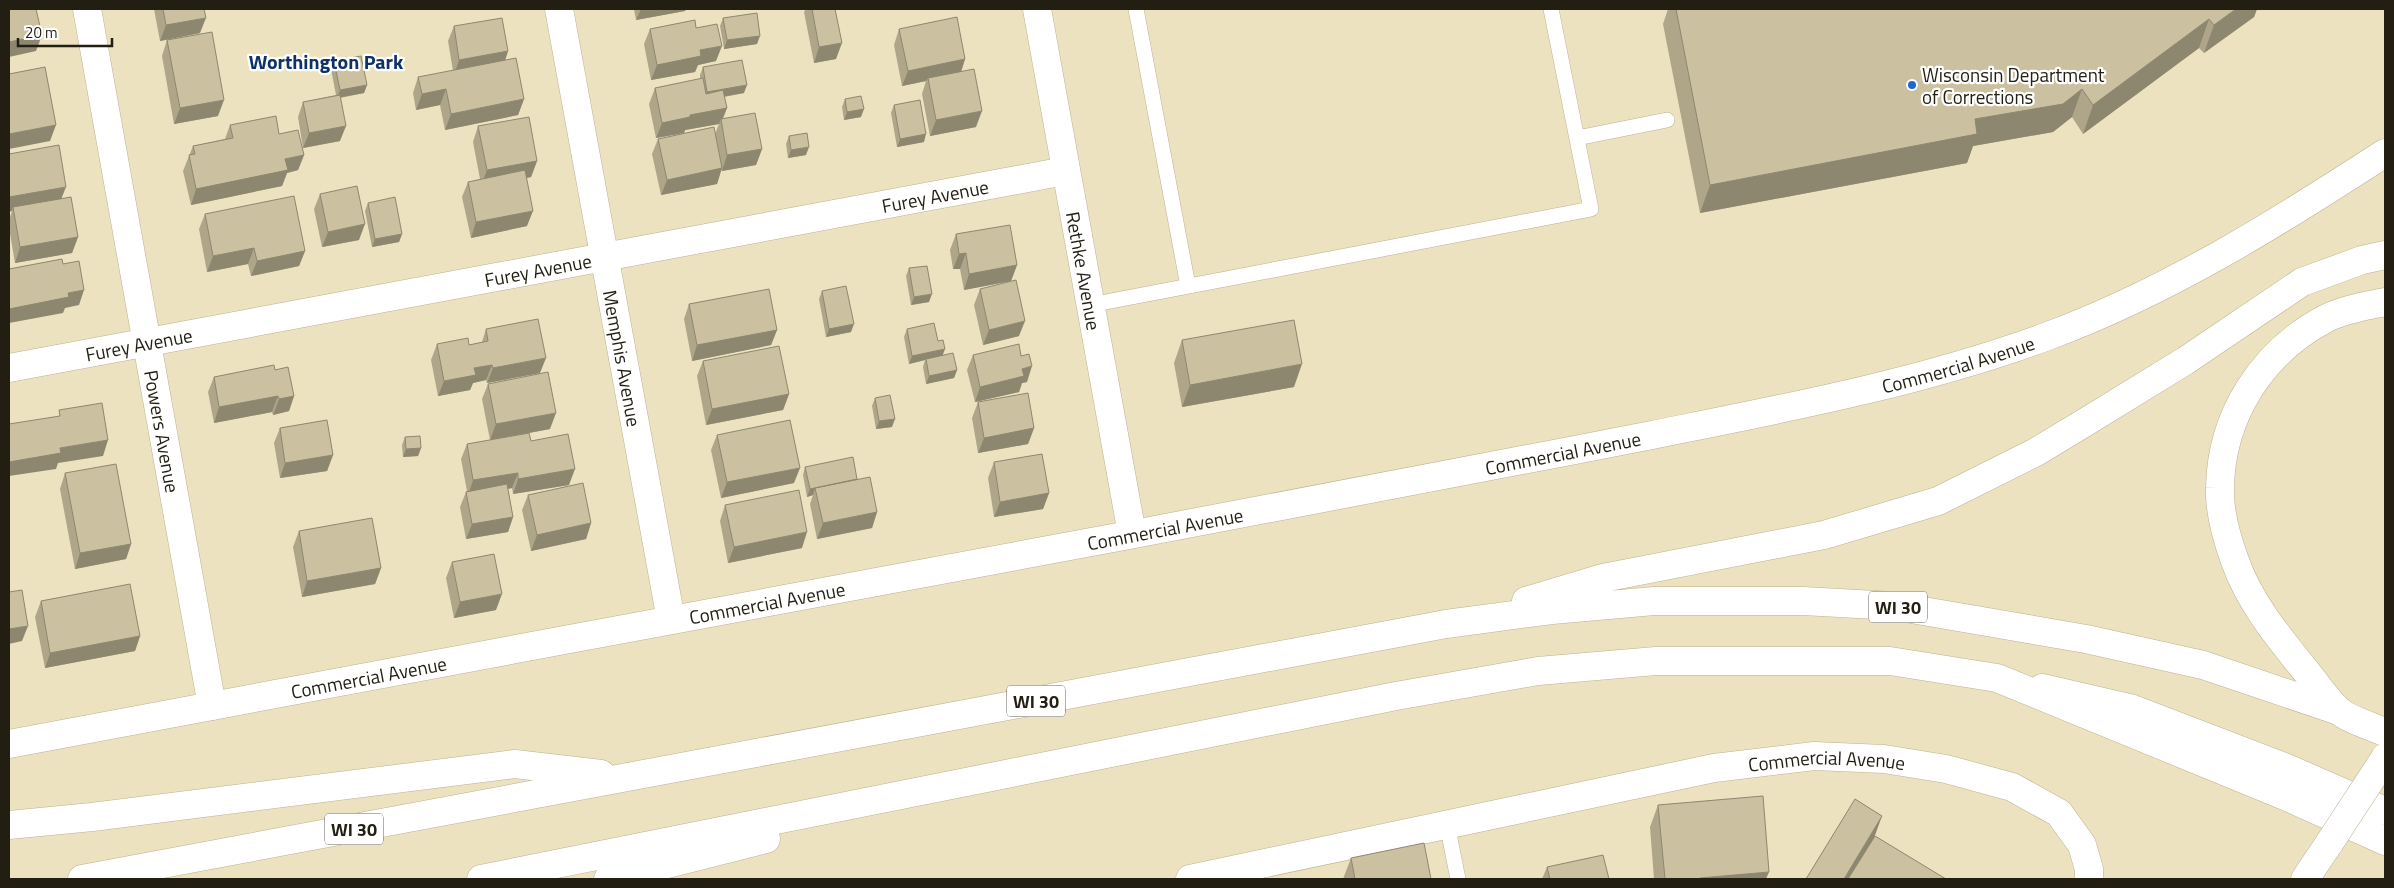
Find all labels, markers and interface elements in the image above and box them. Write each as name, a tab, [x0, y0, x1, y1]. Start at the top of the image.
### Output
scale bar	[18, 15, 111, 47]
text: 20 m	[25, 21, 58, 44]
district label: Worthington Park	[249, 46, 404, 77]
place label: Wisconsin Department of Corrections	[1922, 60, 2105, 111]
marker: Wisconsin Department of Corrections	[1906, 79, 1918, 91]
street label: Furey Avenue	[879, 171, 991, 219]
street label: Rethke Avenue	[1059, 209, 1109, 332]
street label: Furey Avenue	[482, 245, 594, 294]
street label: Memphis Avenue	[596, 288, 650, 429]
street label: Furey Avenue	[83, 320, 195, 368]
street label: Commercial Avenue	[1878, 328, 2038, 400]
street label: Powers Avenue	[137, 368, 188, 495]
street label: Commercial Avenue	[1483, 423, 1643, 482]
street label: Commercial Avenue	[1085, 499, 1245, 557]
street label: Commercial Avenue	[687, 573, 847, 631]
road number: WI 30	[1869, 592, 1927, 622]
street label: Commercial Avenue	[288, 648, 449, 705]
road number: WI 30	[1007, 686, 1065, 716]
street label: Commercial Avenue	[1746, 741, 1908, 778]
road number: WI 30	[325, 814, 383, 844]

